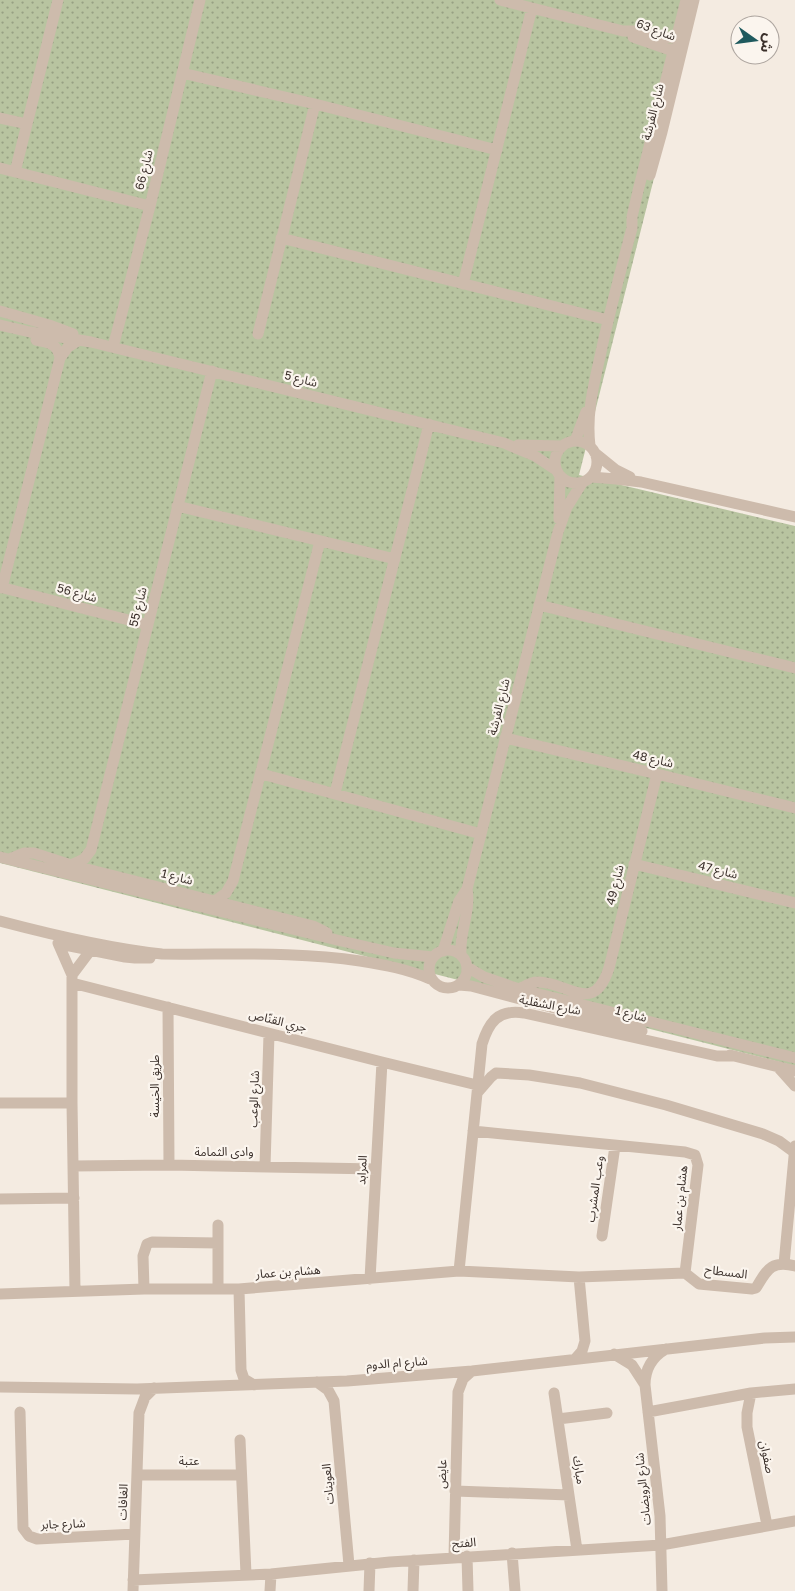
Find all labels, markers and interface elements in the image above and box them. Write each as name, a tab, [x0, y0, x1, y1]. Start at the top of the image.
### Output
north arrow	[730, 15, 780, 65]
street label: شارع 63	[634, 16, 678, 45]
text: ش	[758, 32, 779, 55]
street label: شارع الفرشة	[638, 82, 669, 142]
street label: شارع 66	[131, 148, 158, 192]
street label: شارع 5	[283, 367, 319, 392]
street label: شارع 56	[55, 580, 99, 607]
street label: شارع 55	[125, 586, 152, 629]
street label: شارع الفرشة	[484, 677, 515, 737]
street label: شارع 48	[631, 747, 675, 772]
street label: شارع 47	[696, 857, 739, 884]
street label: شارع 49	[602, 863, 629, 907]
street label: شارع 1	[159, 865, 195, 890]
street label: شارع الشفلية	[518, 991, 582, 1020]
street label: شارع 1	[613, 1002, 649, 1027]
street label: جري القنّاص	[247, 1006, 309, 1038]
street label: طريق الخيسة	[147, 1055, 163, 1117]
street label: شارع الوعب	[245, 1070, 264, 1128]
street label: وادى الثمامة	[194, 1144, 254, 1159]
street label: المرابد	[353, 1155, 370, 1185]
street label: وعب المشرب	[582, 1155, 607, 1223]
street label: هشام بن عمار	[669, 1165, 692, 1232]
street label: المسطاح	[704, 1261, 748, 1284]
street label: هشام بن عمار	[254, 1262, 321, 1283]
street label: شارع ام الدوم	[366, 1353, 428, 1374]
street label: صفوان	[757, 1439, 778, 1475]
street label: شارع الرويضات	[631, 1452, 656, 1526]
street label: عتبة	[179, 1453, 199, 1468]
street label: مبارك	[570, 1455, 589, 1485]
street label: عايض	[433, 1459, 450, 1489]
street label: العوينات	[318, 1463, 337, 1505]
street label: الغافات	[114, 1483, 131, 1520]
street label: شارع جابر	[39, 1515, 86, 1534]
street label: الفتح	[451, 1534, 477, 1553]

